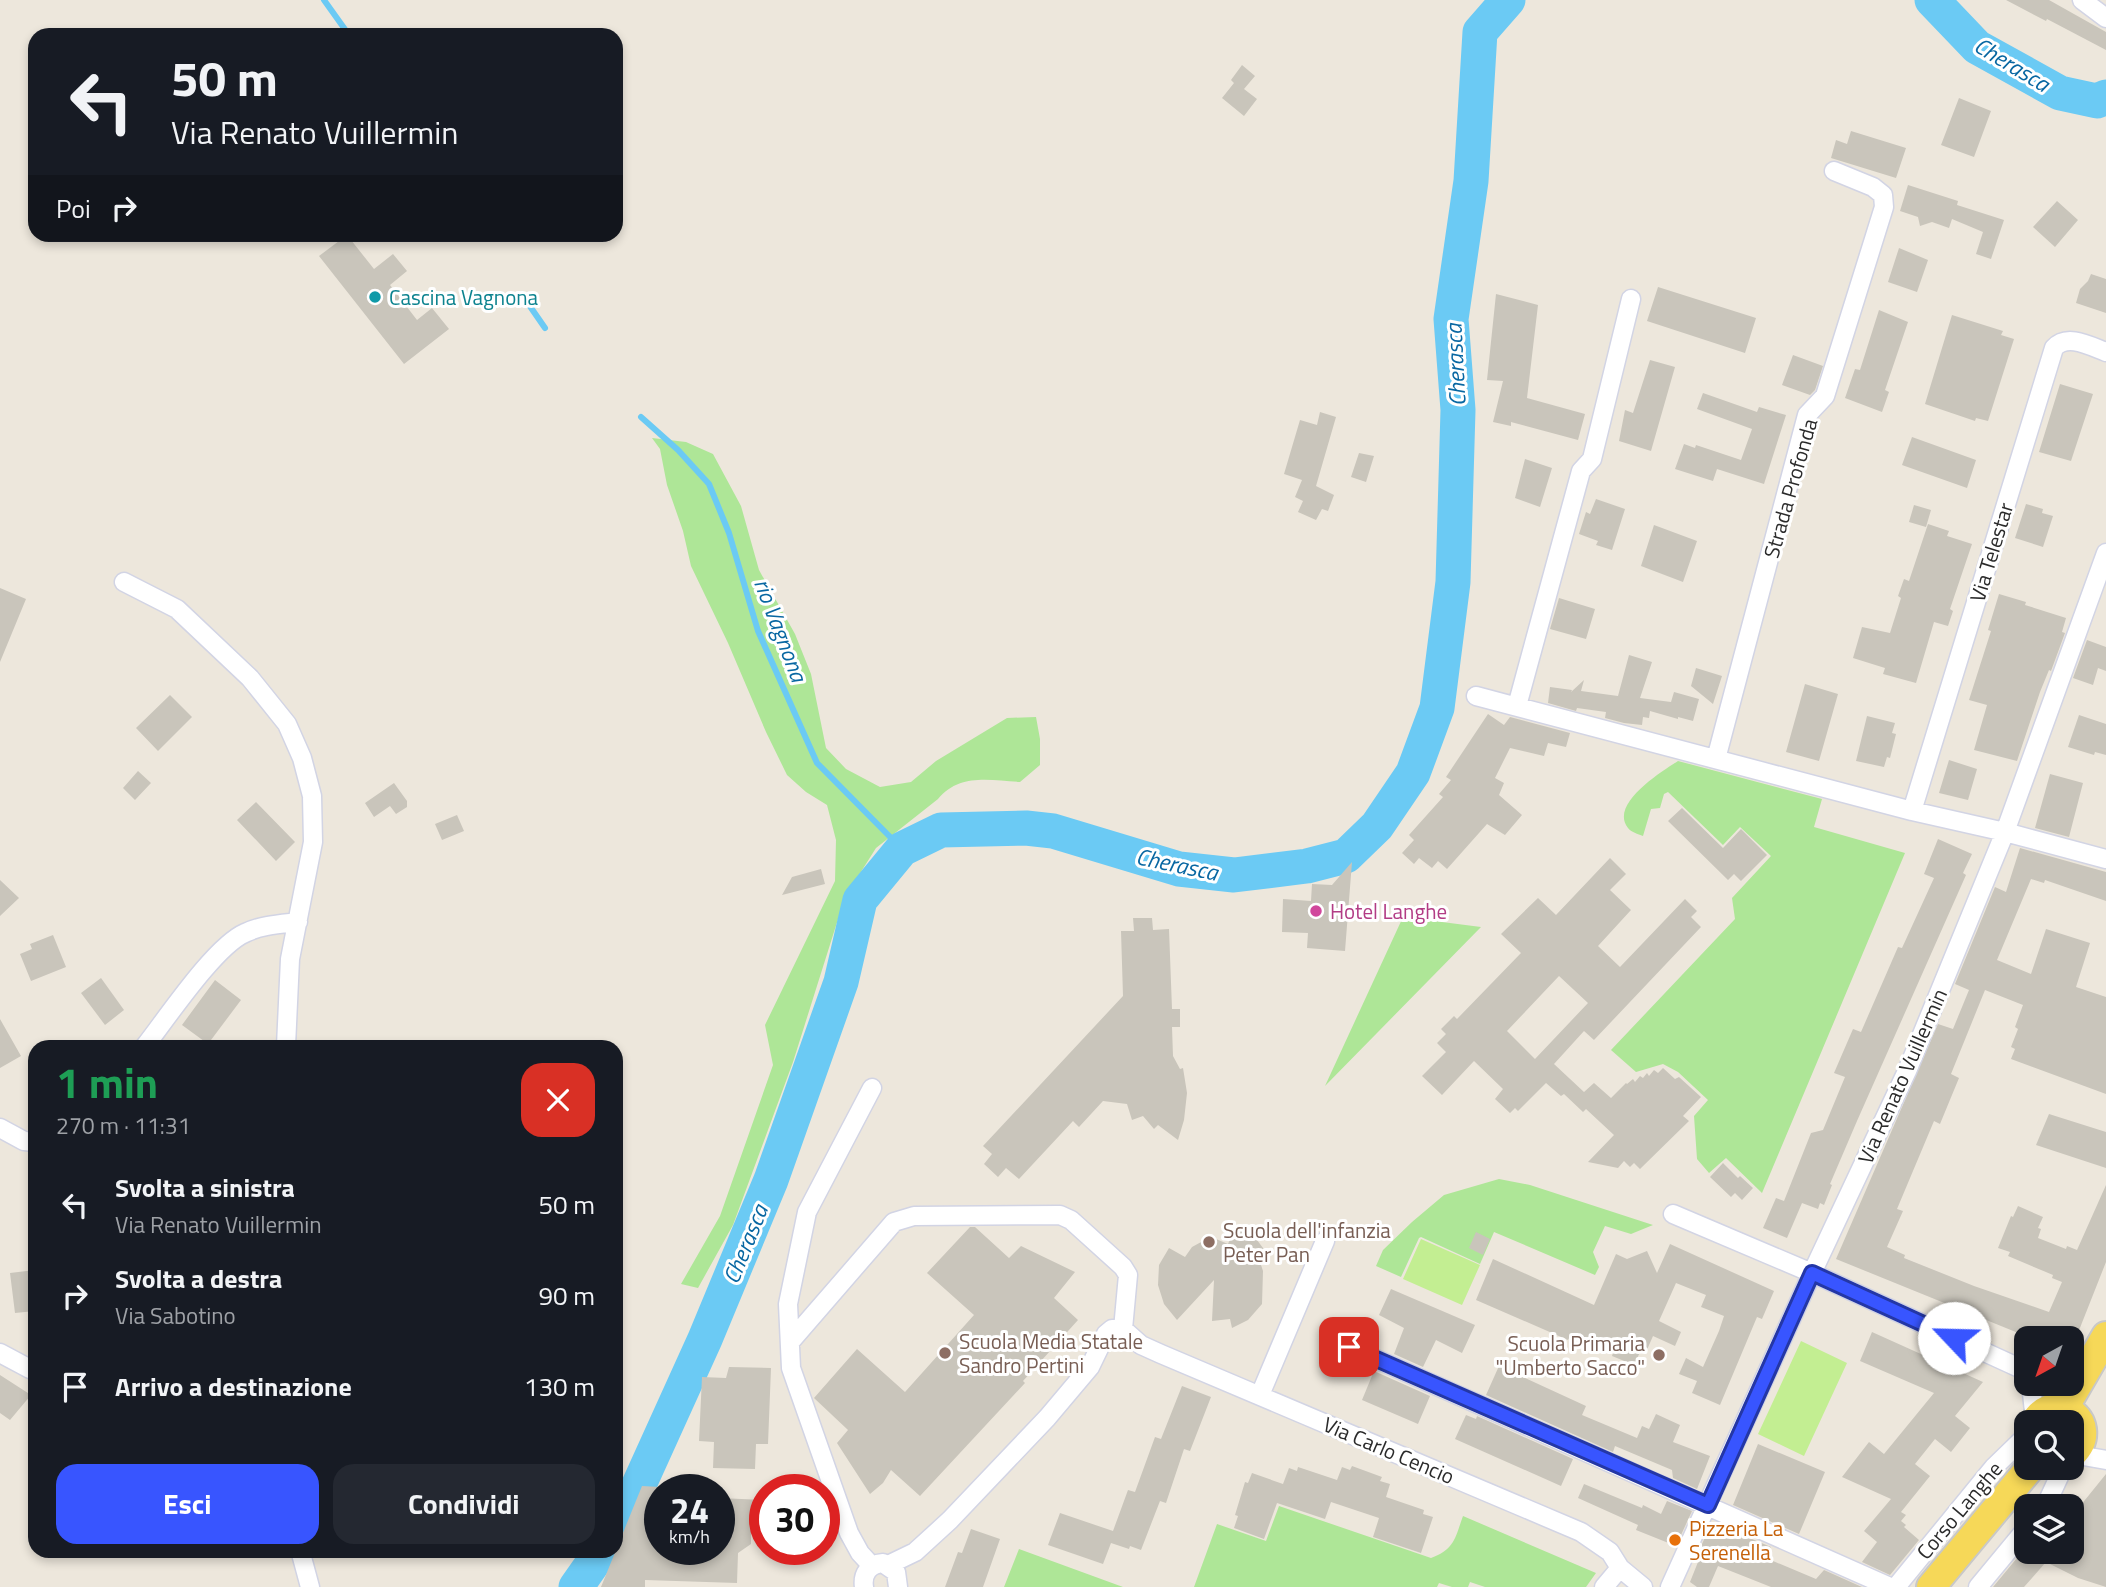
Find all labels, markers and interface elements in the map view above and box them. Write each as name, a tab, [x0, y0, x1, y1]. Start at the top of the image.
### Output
water label: Cherasca	[1968, 28, 2058, 101]
text: 50 m	[171, 40, 278, 115]
icon: left	[56, 56, 147, 147]
text: Via Renato Vuillermin	[171, 108, 459, 156]
text: Poi	[56, 189, 91, 228]
icon: right	[105, 189, 143, 227]
place label: Cascina Vagnona	[389, 281, 538, 313]
marker: Cascina Vagnona	[367, 289, 383, 305]
water label: Cherasca	[1435, 321, 1475, 407]
street label: Strada Profonda	[1755, 414, 1825, 562]
street label: Via Telestar	[1961, 499, 2021, 605]
water label: rio Vagnona	[745, 573, 817, 688]
water label: Cherasca	[1133, 838, 1223, 890]
place label: Hotel Langhe	[1330, 895, 1447, 927]
marker: Hotel Langhe	[1308, 903, 1324, 919]
street label: Via Renato Vuillermin	[1849, 983, 1955, 1169]
text: 1 min	[56, 1050, 158, 1114]
button: close	[521, 1063, 595, 1137]
text: 270 m · 11:31	[56, 1108, 191, 1143]
text: Svolta a sinistra	[115, 1168, 295, 1207]
text: 50 m	[538, 1185, 595, 1224]
icon: left	[56, 1186, 94, 1224]
water label: Cherasca	[713, 1198, 777, 1289]
text: Via Renato Vuillermin	[115, 1207, 322, 1242]
place label: Scuola dell'infanzia Peter Pan	[1223, 1214, 1391, 1270]
marker: Scuola dell'infanzia Peter Pan	[1201, 1234, 1217, 1250]
text: Svolta a destra	[115, 1259, 282, 1298]
text: 90 m	[538, 1276, 595, 1315]
icon: right	[56, 1277, 94, 1315]
text: Via Sabotino	[115, 1298, 236, 1333]
position arrow	[1917, 1301, 1991, 1375]
pin	[1319, 1317, 1379, 1377]
place label: Scuola Media Statale Sandro Pertini	[959, 1325, 1143, 1381]
north arrow	[2014, 1326, 2084, 1396]
map controls	[2014, 1326, 2084, 1564]
place label: Scuola Primaria "Umberto Sacco"	[1496, 1327, 1645, 1383]
icon: arrive	[1330, 1328, 1368, 1366]
marker: Scuola Media Statale Sandro Pertini	[937, 1345, 953, 1361]
marker: Scuola Primaria "Umberto Sacco"	[1651, 1347, 1667, 1363]
text: Arrivo a destinazione	[115, 1367, 352, 1406]
text: 130 m	[524, 1367, 595, 1406]
icon: arrive	[56, 1368, 94, 1406]
street label: Via Carlo Cencio	[1318, 1408, 1460, 1492]
button: search	[2014, 1410, 2084, 1480]
street label: Corso Langhe	[1908, 1454, 2010, 1566]
button: Esci	[56, 1464, 319, 1544]
button: Condividi	[333, 1464, 595, 1544]
speed limit sign: 30	[749, 1474, 840, 1565]
text: 24	[670, 1483, 709, 1537]
button: layers	[2014, 1494, 2084, 1564]
place label: Pizzeria La Serenella	[1689, 1512, 1784, 1568]
text: km/h	[669, 1523, 710, 1550]
marker: Pizzeria La Serenella	[1667, 1532, 1683, 1548]

